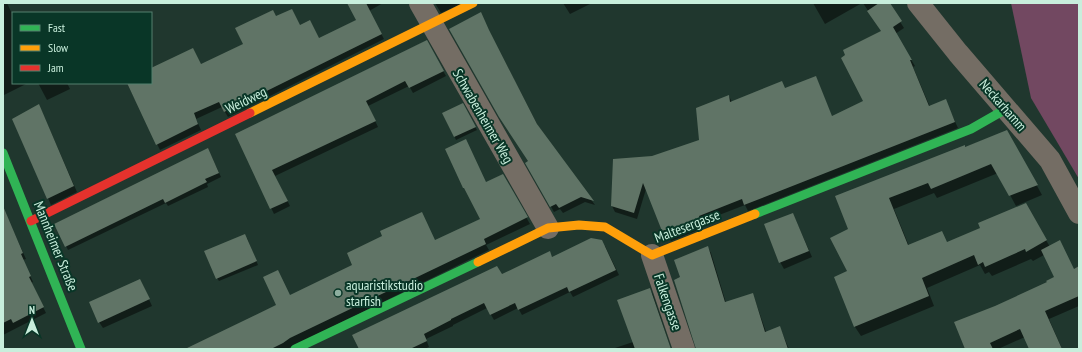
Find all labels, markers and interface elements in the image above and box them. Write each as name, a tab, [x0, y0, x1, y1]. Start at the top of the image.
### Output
legend	[12, 12, 152, 84]
text: Fast	[48, 20, 66, 35]
text: Slow	[48, 40, 69, 55]
text: Jam	[47, 60, 64, 75]
street label: Schwabenheimer Weg	[449, 66, 517, 166]
street label: Neckarhamm	[976, 75, 1030, 135]
street label: Weidweg	[222, 82, 270, 118]
street label: Mannheimer Straße	[30, 198, 82, 294]
street label: Maltesergasse	[652, 205, 722, 247]
street label: Falkengasse	[650, 271, 686, 333]
place label: aquaristikstudio starfish	[346, 276, 423, 310]
marker: aquaristikstudio starfish	[333, 288, 343, 298]
north arrow	[12, 300, 52, 340]
text: N	[29, 303, 35, 317]

